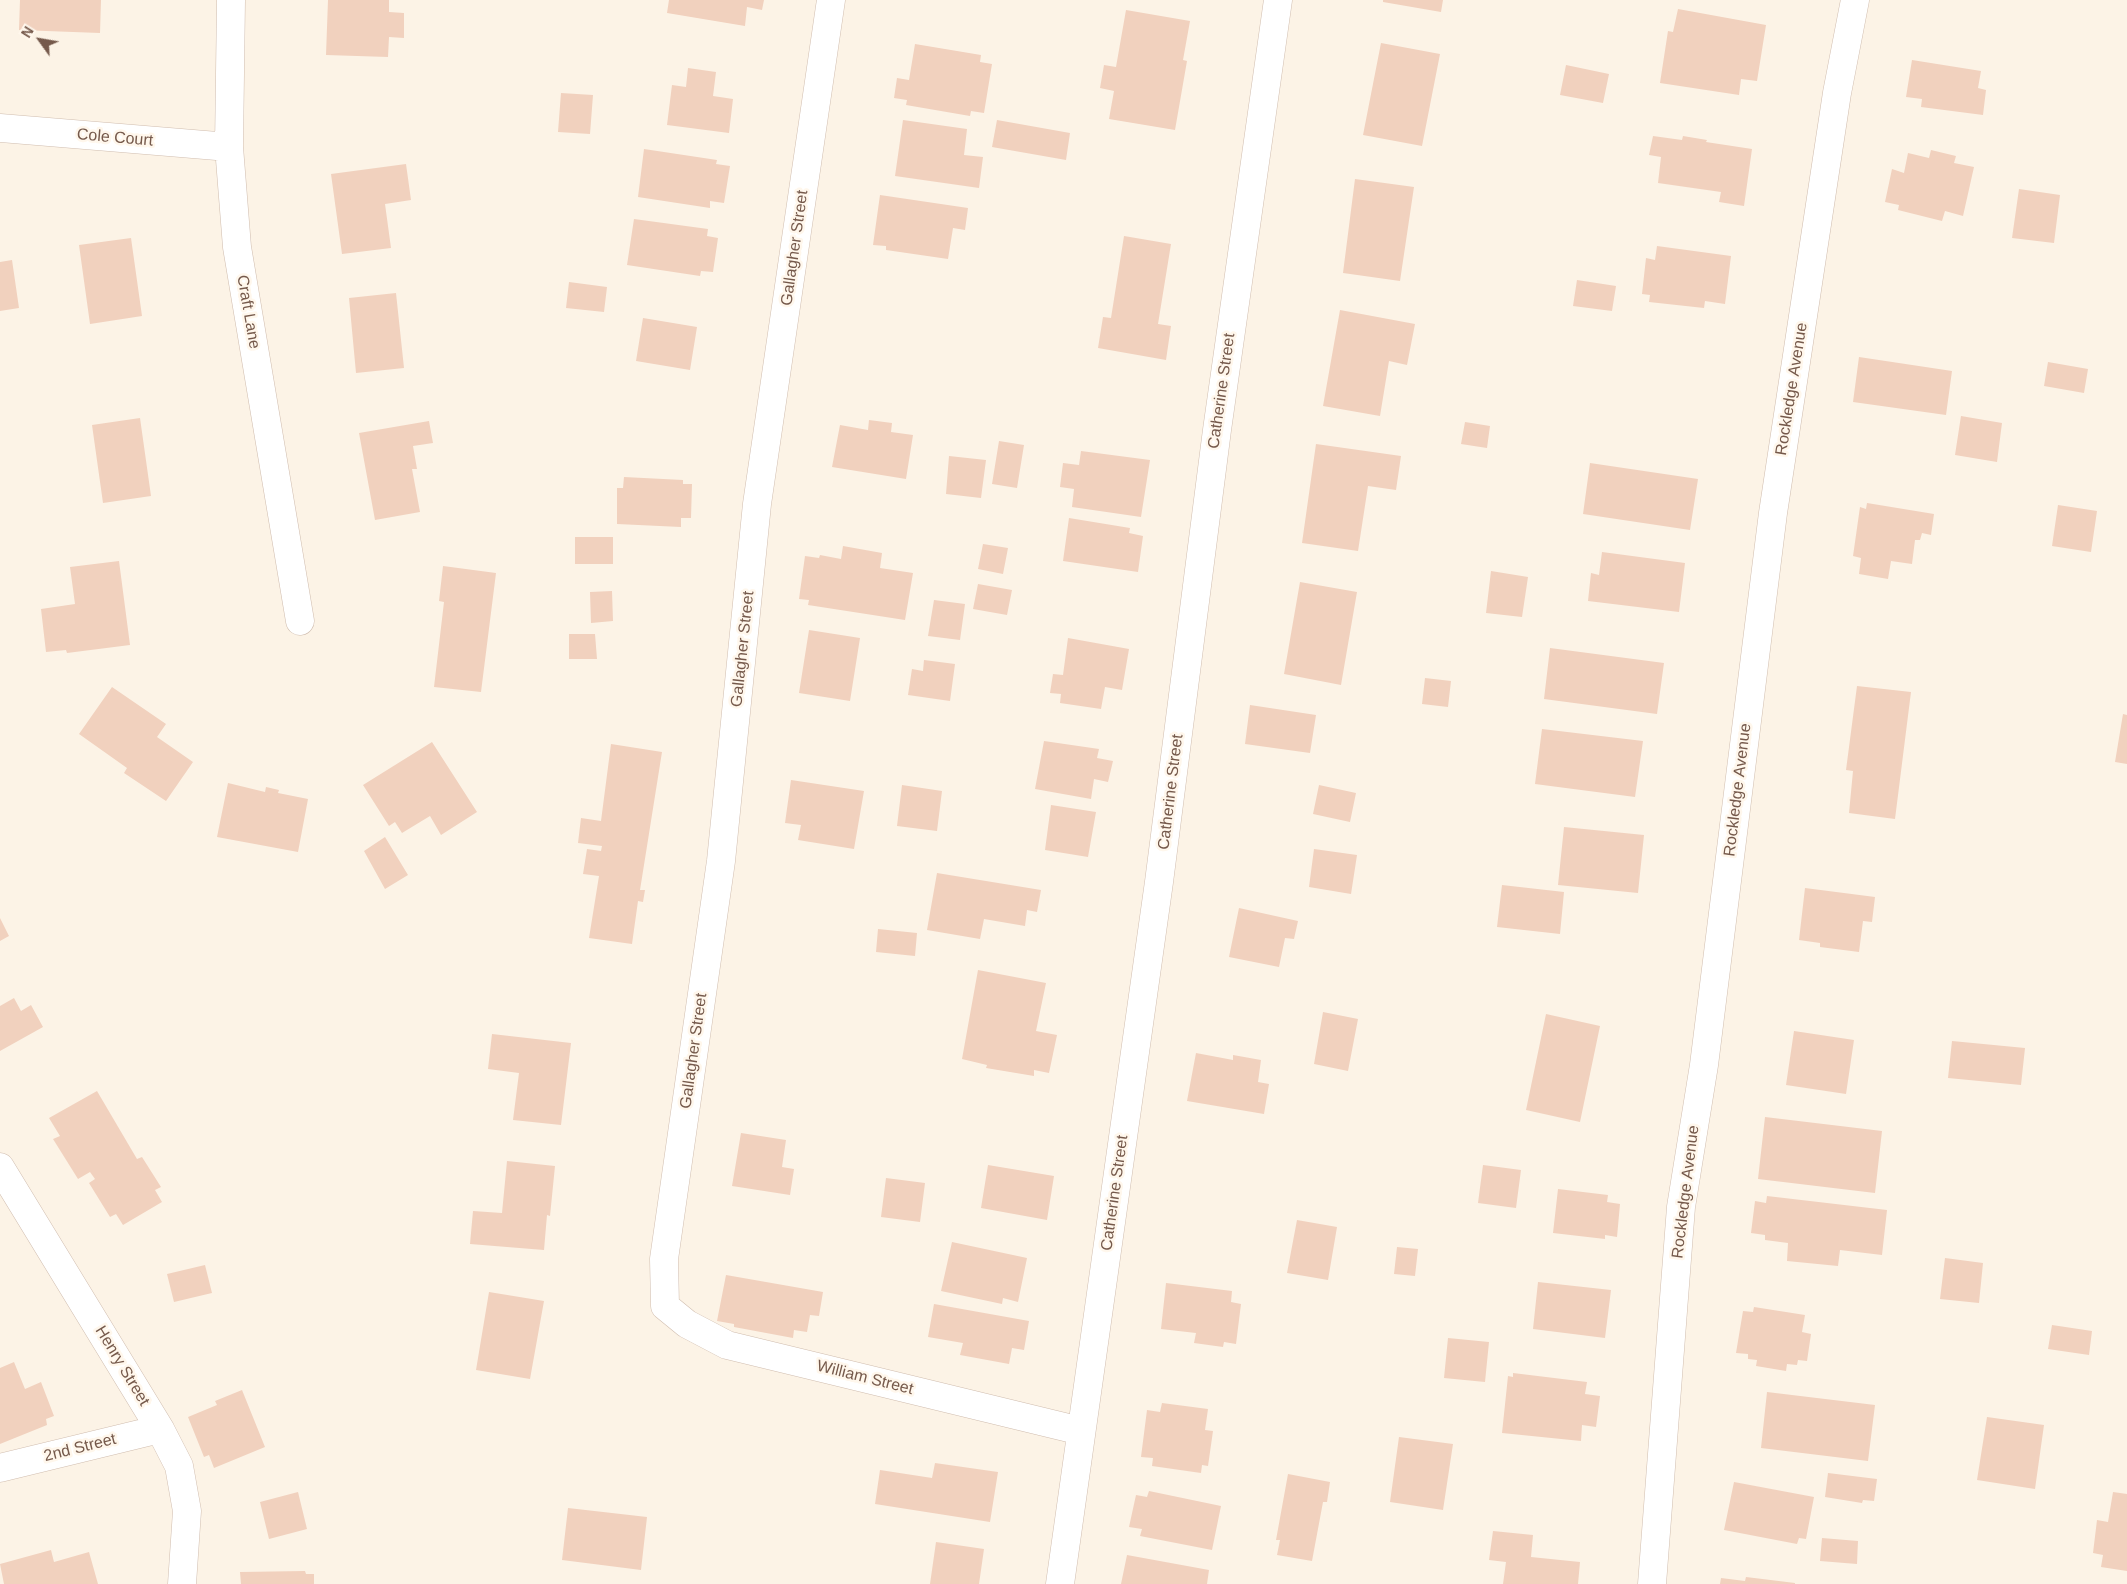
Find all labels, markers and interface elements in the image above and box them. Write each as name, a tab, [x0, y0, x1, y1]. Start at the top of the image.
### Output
north arrow	[15, 15, 65, 65]
text: N	[18, 24, 37, 41]
street label: Cole Court	[76, 125, 154, 151]
street label: Gallagher Street	[777, 189, 813, 307]
street label: Craft Lane	[232, 274, 264, 350]
street label: Rockledge Avenue	[1772, 321, 1812, 457]
street label: Catherine Street	[1204, 332, 1240, 450]
street label: Gallagher Street	[727, 590, 759, 708]
street label: Rockledge Avenue	[1720, 722, 1756, 858]
street label: Catherine Street	[1154, 733, 1188, 851]
street label: Gallagher Street	[676, 992, 712, 1110]
street label: Rockledge Avenue	[1668, 1124, 1704, 1260]
street label: Catherine Street	[1097, 1134, 1133, 1252]
street label: Henry Street	[91, 1323, 153, 1409]
street label: William Street	[815, 1357, 915, 1399]
street label: 2nd Street	[42, 1430, 118, 1466]

